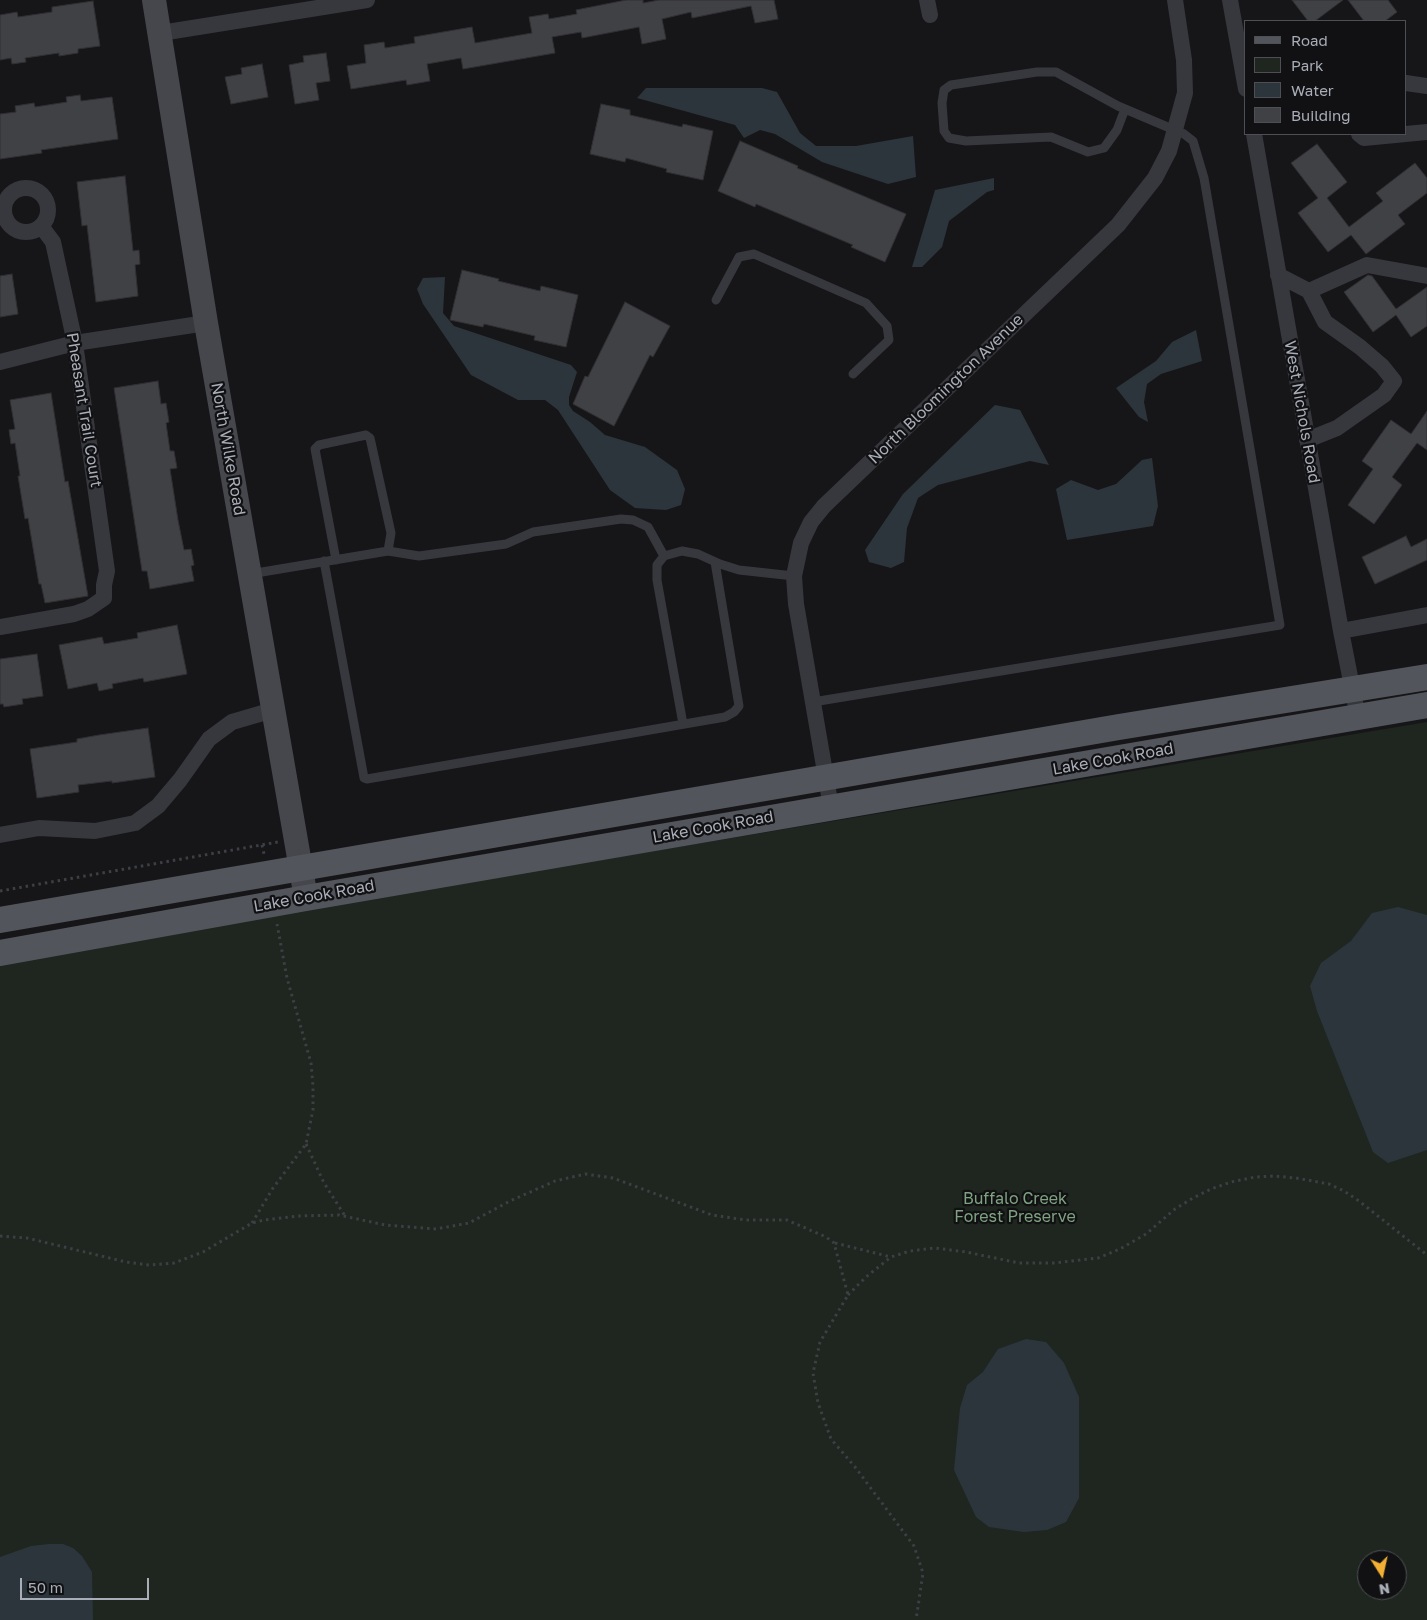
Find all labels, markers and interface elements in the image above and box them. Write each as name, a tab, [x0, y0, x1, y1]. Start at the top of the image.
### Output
legend	[1244, 20, 1407, 135]
text: Road	[1291, 31, 1328, 49]
text: Park	[1291, 56, 1323, 74]
text: Water	[1291, 81, 1334, 99]
text: Building	[1291, 106, 1351, 124]
street label: North Bloomington Avenue	[865, 310, 1027, 468]
street label: Pheasant Trail Court	[62, 331, 106, 489]
street label: West Nichols Road	[1280, 339, 1324, 485]
street label: North Wilke Road	[207, 381, 249, 517]
street label: Lake Cook Road	[1051, 739, 1175, 779]
street label: Lake Cook Road	[651, 807, 775, 847]
street label: Lake Cook Road	[252, 876, 376, 916]
park label: Buffalo Creek Forest Preserve	[954, 1189, 1076, 1227]
north arrow	[1357, 1550, 1407, 1600]
scale bar	[22, 1568, 151, 1600]
text: 50 m	[28, 1578, 63, 1596]
text: N	[1378, 1580, 1391, 1599]

